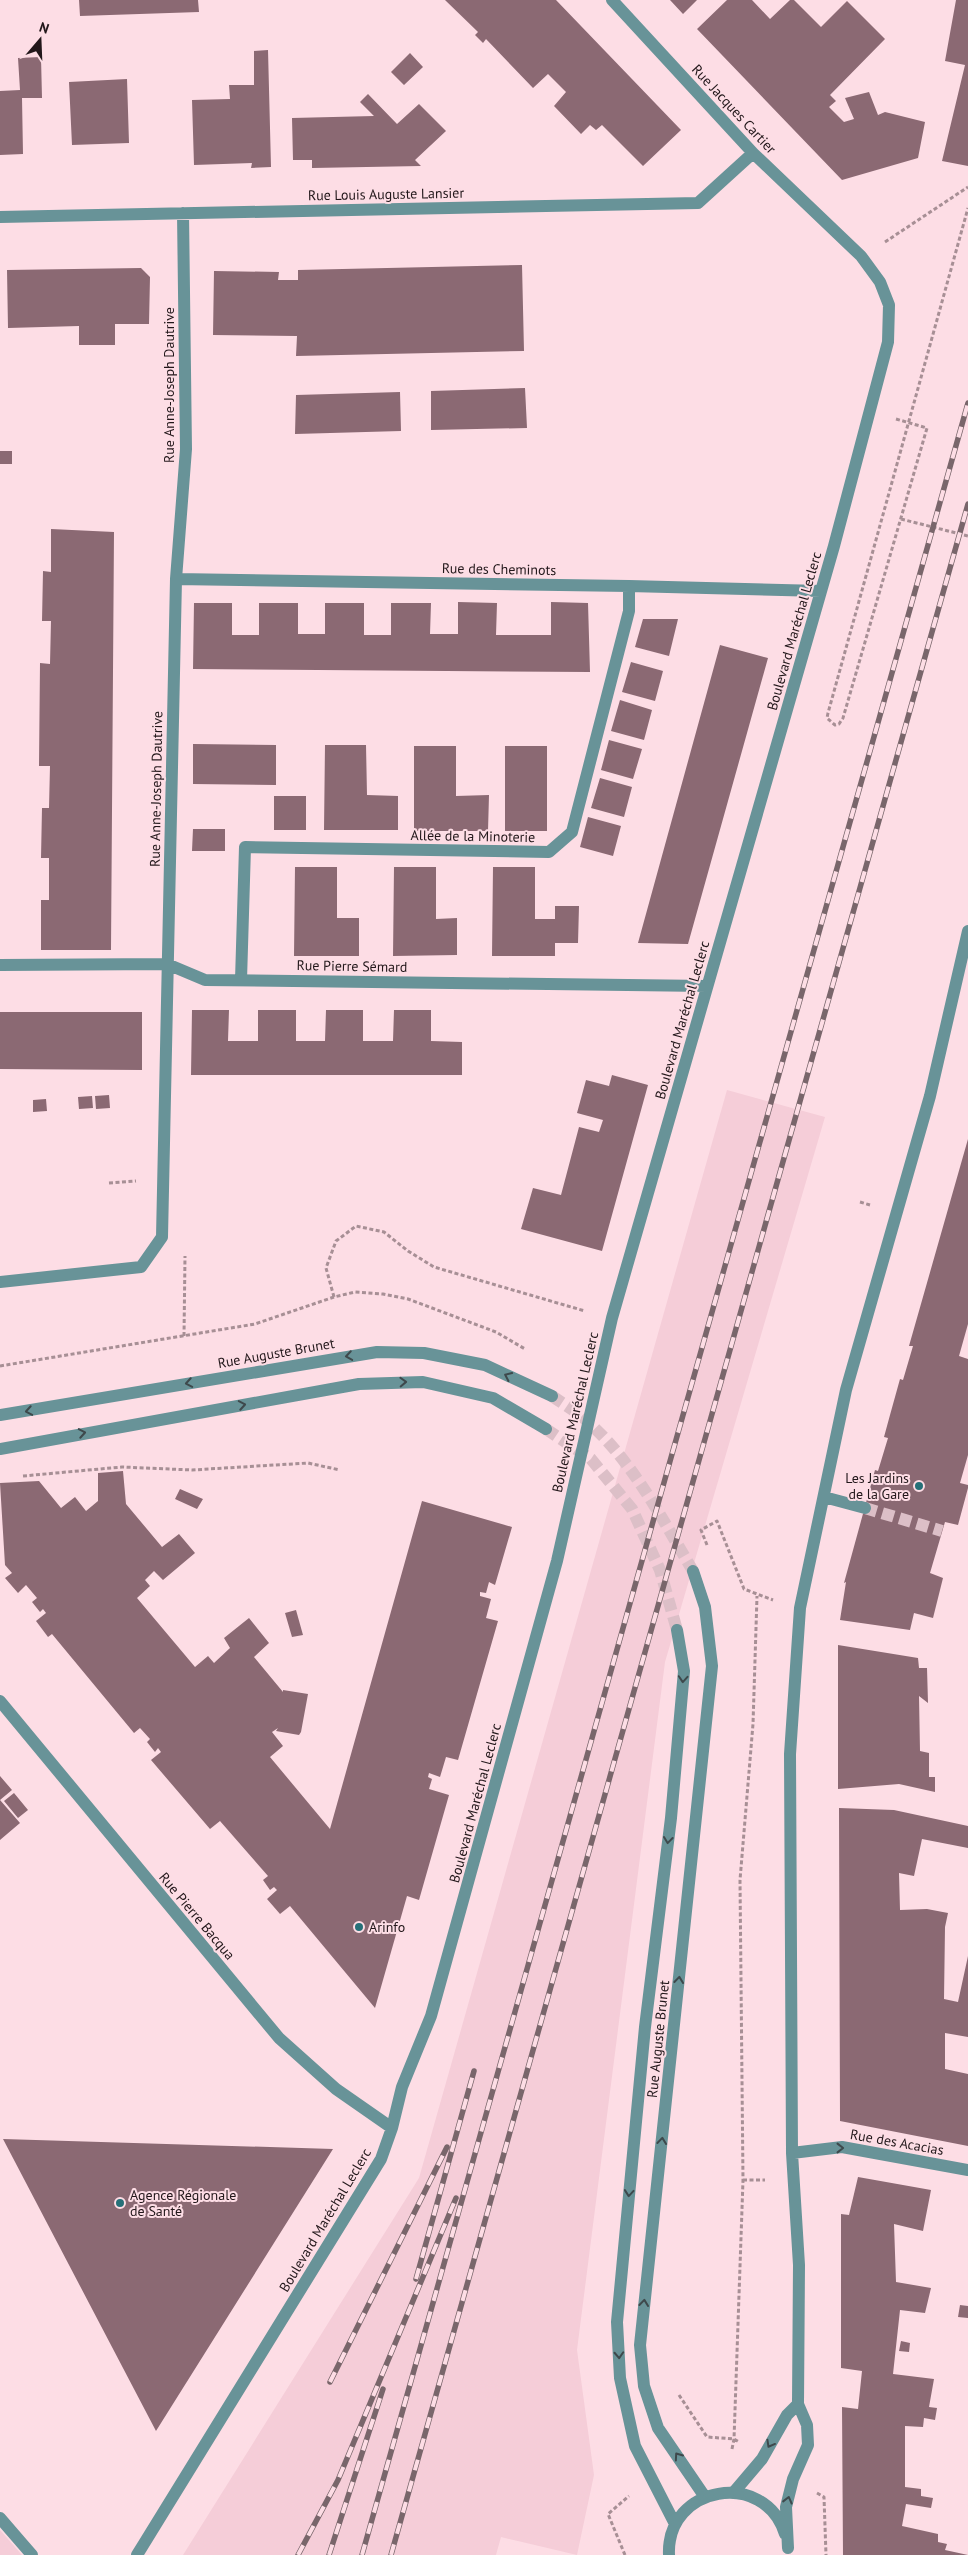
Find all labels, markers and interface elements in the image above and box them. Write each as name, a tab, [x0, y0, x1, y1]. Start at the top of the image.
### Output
north arrow	[15, 15, 65, 65]
text: N	[37, 18, 52, 38]
street label: Rue Jacques Cartier	[688, 61, 780, 158]
street label: Rue Louis Auguste Lansier	[308, 184, 464, 204]
street label: Rue Anne-Joseph Dautrive	[160, 307, 178, 463]
street label: Boulevard Maréchal Leclerc	[763, 550, 825, 712]
street label: Rue des Cheminots	[442, 559, 557, 579]
street label: Rue Anne-Joseph Dautrive	[146, 711, 166, 867]
street label: Allée de la Minoterie	[411, 826, 535, 846]
street label: Boulevard Maréchal Leclerc	[651, 939, 713, 1101]
street label: Rue Pierre Sémard	[296, 956, 408, 976]
street label: Boulevard Maréchal Leclerc	[548, 1330, 602, 1494]
street label: Rue Auguste Brunet	[216, 1334, 336, 1372]
one-way arrow	[345, 1351, 354, 1361]
one-way arrow	[504, 1372, 513, 1382]
one-way arrow	[399, 1377, 407, 1388]
one-way arrow	[185, 1378, 194, 1388]
one-way arrow	[238, 1400, 247, 1410]
one-way arrow	[25, 1405, 33, 1415]
one-way arrow	[78, 1429, 87, 1439]
place label: Les Jardins de la Gare	[845, 1469, 909, 1503]
marker: Les Jardins de la Gare	[913, 1480, 925, 1492]
one-way arrow	[678, 1675, 689, 1683]
street label: Boulevard Maréchal Leclerc	[445, 1721, 505, 1885]
one-way arrow	[663, 1837, 674, 1845]
street label: Rue Pierre Bacqua	[155, 1869, 239, 1963]
place label: Arinfo	[369, 1918, 405, 1936]
marker: Arinfo	[353, 1921, 365, 1933]
one-way arrow	[673, 1975, 684, 1983]
street label: Rue Auguste Brunet	[643, 1979, 673, 2099]
street label: Rue des Acacias	[849, 2125, 945, 2159]
one-way arrow	[656, 2137, 667, 2145]
one-way arrow	[836, 2143, 844, 2154]
street label: Boulevard Maréchal Leclerc	[275, 2145, 375, 2295]
place label: Agence Régionale de Santé	[130, 2186, 236, 2220]
one-way arrow	[624, 2189, 635, 2197]
marker: Agence Régionale de Santé	[114, 2197, 126, 2209]
one-way arrow	[638, 2299, 649, 2307]
one-way arrow	[613, 2351, 624, 2359]
one-way arrow	[767, 2439, 777, 2448]
one-way arrow	[675, 2452, 684, 2462]
one-way arrow	[782, 2495, 793, 2504]

